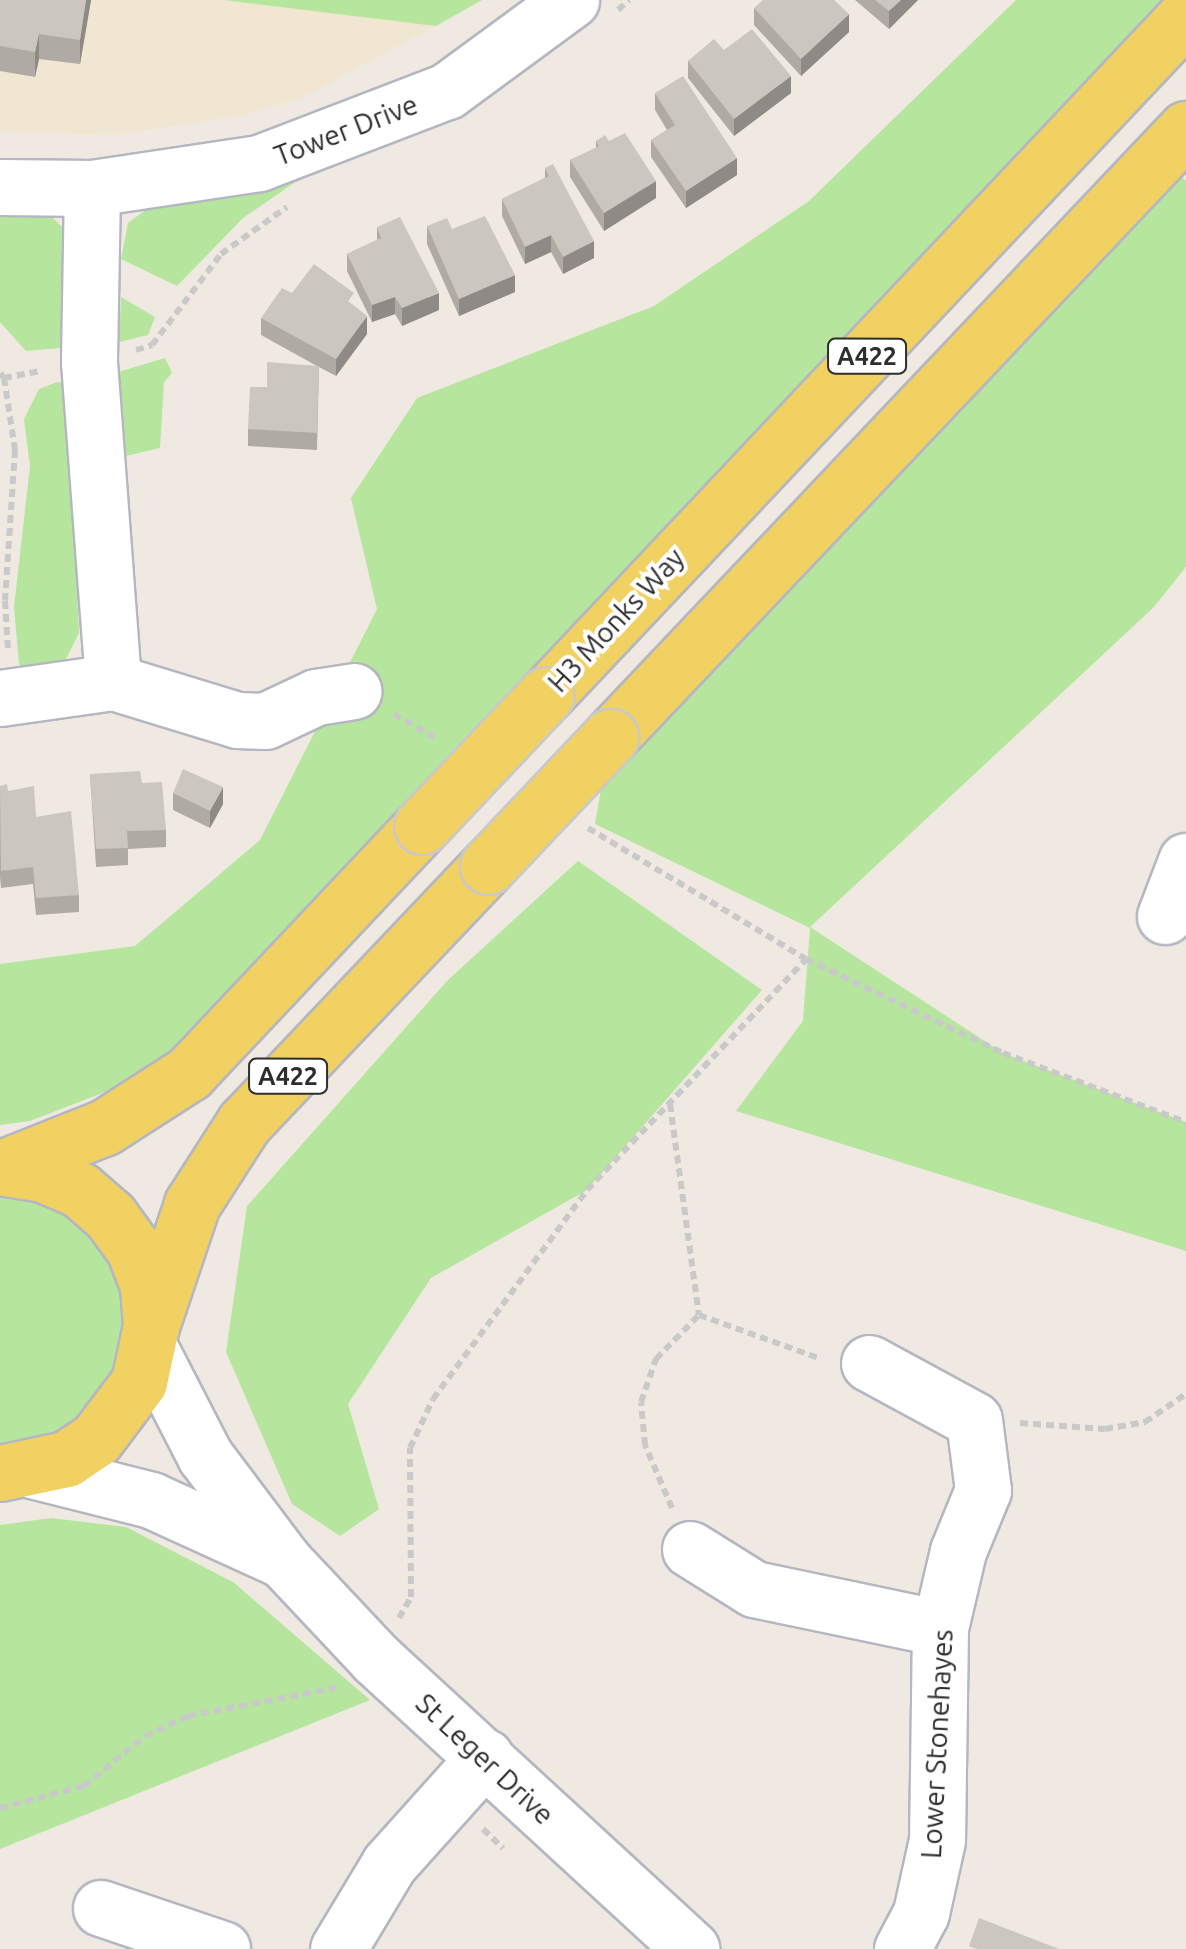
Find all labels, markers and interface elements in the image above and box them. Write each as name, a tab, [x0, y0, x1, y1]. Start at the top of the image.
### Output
street label: Tower Drive	[270, 87, 422, 173]
road number: A422	[827, 336, 907, 376]
street label: H3 Monks Way	[541, 541, 691, 699]
road number: A422	[248, 1056, 328, 1096]
street label: Lower Stonehayes	[914, 1628, 960, 1860]
street label: St Leger Drive	[409, 1687, 561, 1831]

